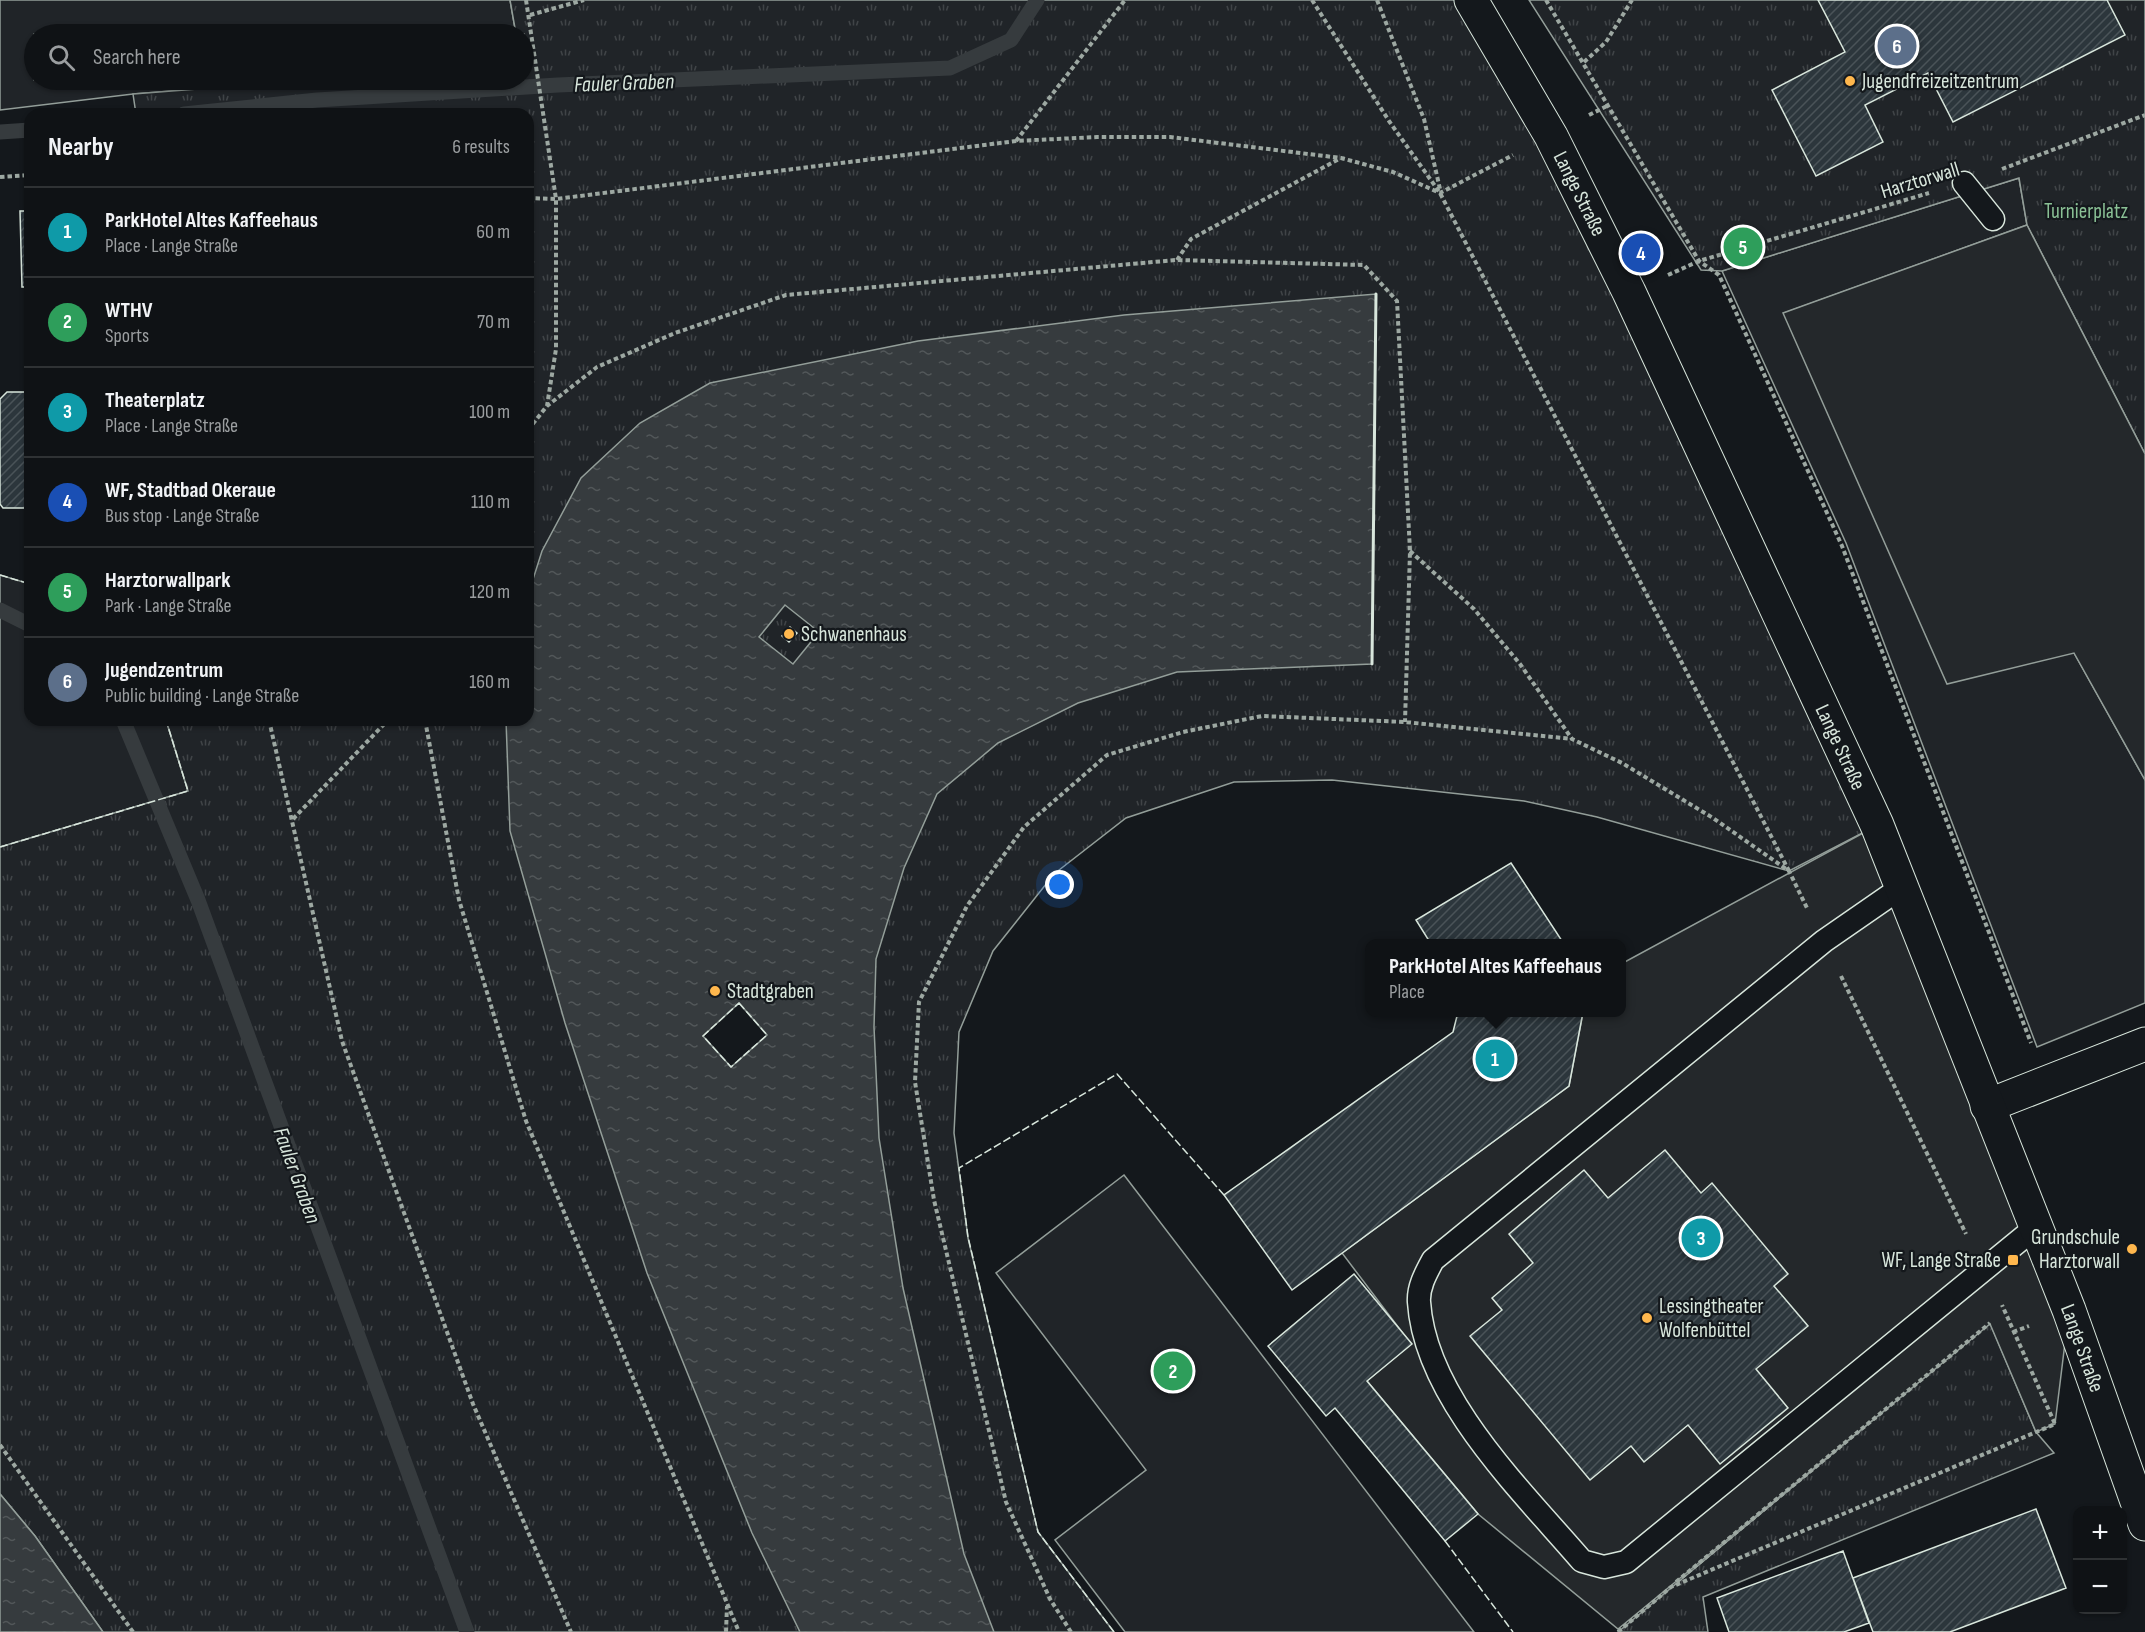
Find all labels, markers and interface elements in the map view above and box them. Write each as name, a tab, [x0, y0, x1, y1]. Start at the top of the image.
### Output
search box	[24, 24, 534, 90]
pin: 6	[1878, 24, 1916, 68]
icon: search	[45, 41, 78, 74]
text: Search here	[93, 44, 180, 71]
water label: Fauler Graben	[573, 68, 675, 99]
place label: Jugendfreizeitzentrum	[1861, 69, 2019, 94]
marker: Jugendfreizeitzentrum	[1843, 74, 1857, 88]
text: Nearby	[48, 132, 114, 163]
text: 6 results	[452, 135, 510, 159]
street label: Lange Straße	[1548, 147, 1611, 240]
street label: Harztorwall	[1878, 157, 1963, 204]
park label: Turnierplatz	[2044, 199, 2128, 224]
text: ParkHotel Altes Kaffeehaus	[105, 207, 318, 234]
text: 1	[64, 220, 71, 244]
text: 60 m	[476, 220, 510, 244]
pin: 5	[1724, 224, 1762, 270]
pin: 4	[1622, 230, 1660, 276]
text: Place · Lange Straße	[105, 234, 238, 258]
text: WTHV	[105, 297, 153, 324]
text: 2	[63, 310, 72, 334]
text: 70 m	[477, 310, 510, 334]
text: Sports	[105, 324, 149, 348]
text: Theaterplatz	[105, 387, 205, 414]
text: 3	[63, 400, 72, 424]
text: 100 m	[469, 400, 510, 424]
text: Place · Lange Straße	[105, 414, 238, 438]
text: WF, Stadtbad Okeraue	[105, 477, 276, 504]
text: 4	[63, 490, 72, 514]
text: 110 m	[471, 490, 510, 514]
text: Bus stop · Lange Straße	[105, 504, 260, 528]
text: Harztorwallpark	[105, 567, 231, 594]
text: 5	[63, 580, 72, 604]
text: 120 m	[470, 580, 510, 604]
text: Park · Lange Straße	[105, 594, 232, 618]
place label: Schwanenhaus	[801, 622, 907, 647]
marker: Schwanenhaus	[782, 627, 796, 641]
text: Jugendzentrum	[105, 657, 223, 684]
text: 6	[63, 670, 72, 694]
text: 160 m	[469, 670, 510, 694]
text: Public building · Lange Straße	[105, 684, 299, 708]
street label: Lange Straße	[1810, 700, 1871, 794]
your location	[1045, 870, 1074, 899]
popup	[1365, 939, 1626, 1017]
text: ParkHotel Altes Kaffeehaus	[1389, 953, 1602, 980]
place label: Stadtgraben	[727, 979, 814, 1004]
text: Place	[1389, 980, 1425, 1004]
marker: Stadtgraben	[708, 984, 722, 998]
pin: 1	[1476, 1036, 1514, 1082]
water label: Fauler Graben	[267, 1124, 326, 1227]
pin: 3	[1682, 1216, 1720, 1260]
place label: Grundschule Harztorwall	[2031, 1225, 2120, 1274]
marker: Grundschule Harztorwall	[2125, 1242, 2139, 1256]
place label: WF, Lange Straße	[1881, 1248, 2001, 1273]
marker: WF, Lange Straße	[2006, 1253, 2020, 1267]
place label: Lessingtheater Wolfenbüttel	[1659, 1294, 1764, 1343]
street label: Lange Straße	[2055, 1301, 2109, 1395]
marker: Lessingtheater Wolfenbüttel	[1640, 1311, 1654, 1325]
pin: 2	[1154, 1348, 1192, 1394]
map controls	[2073, 1506, 2127, 1614]
button: +	[2073, 1506, 2127, 1560]
button: −	[2073, 1560, 2127, 1614]

